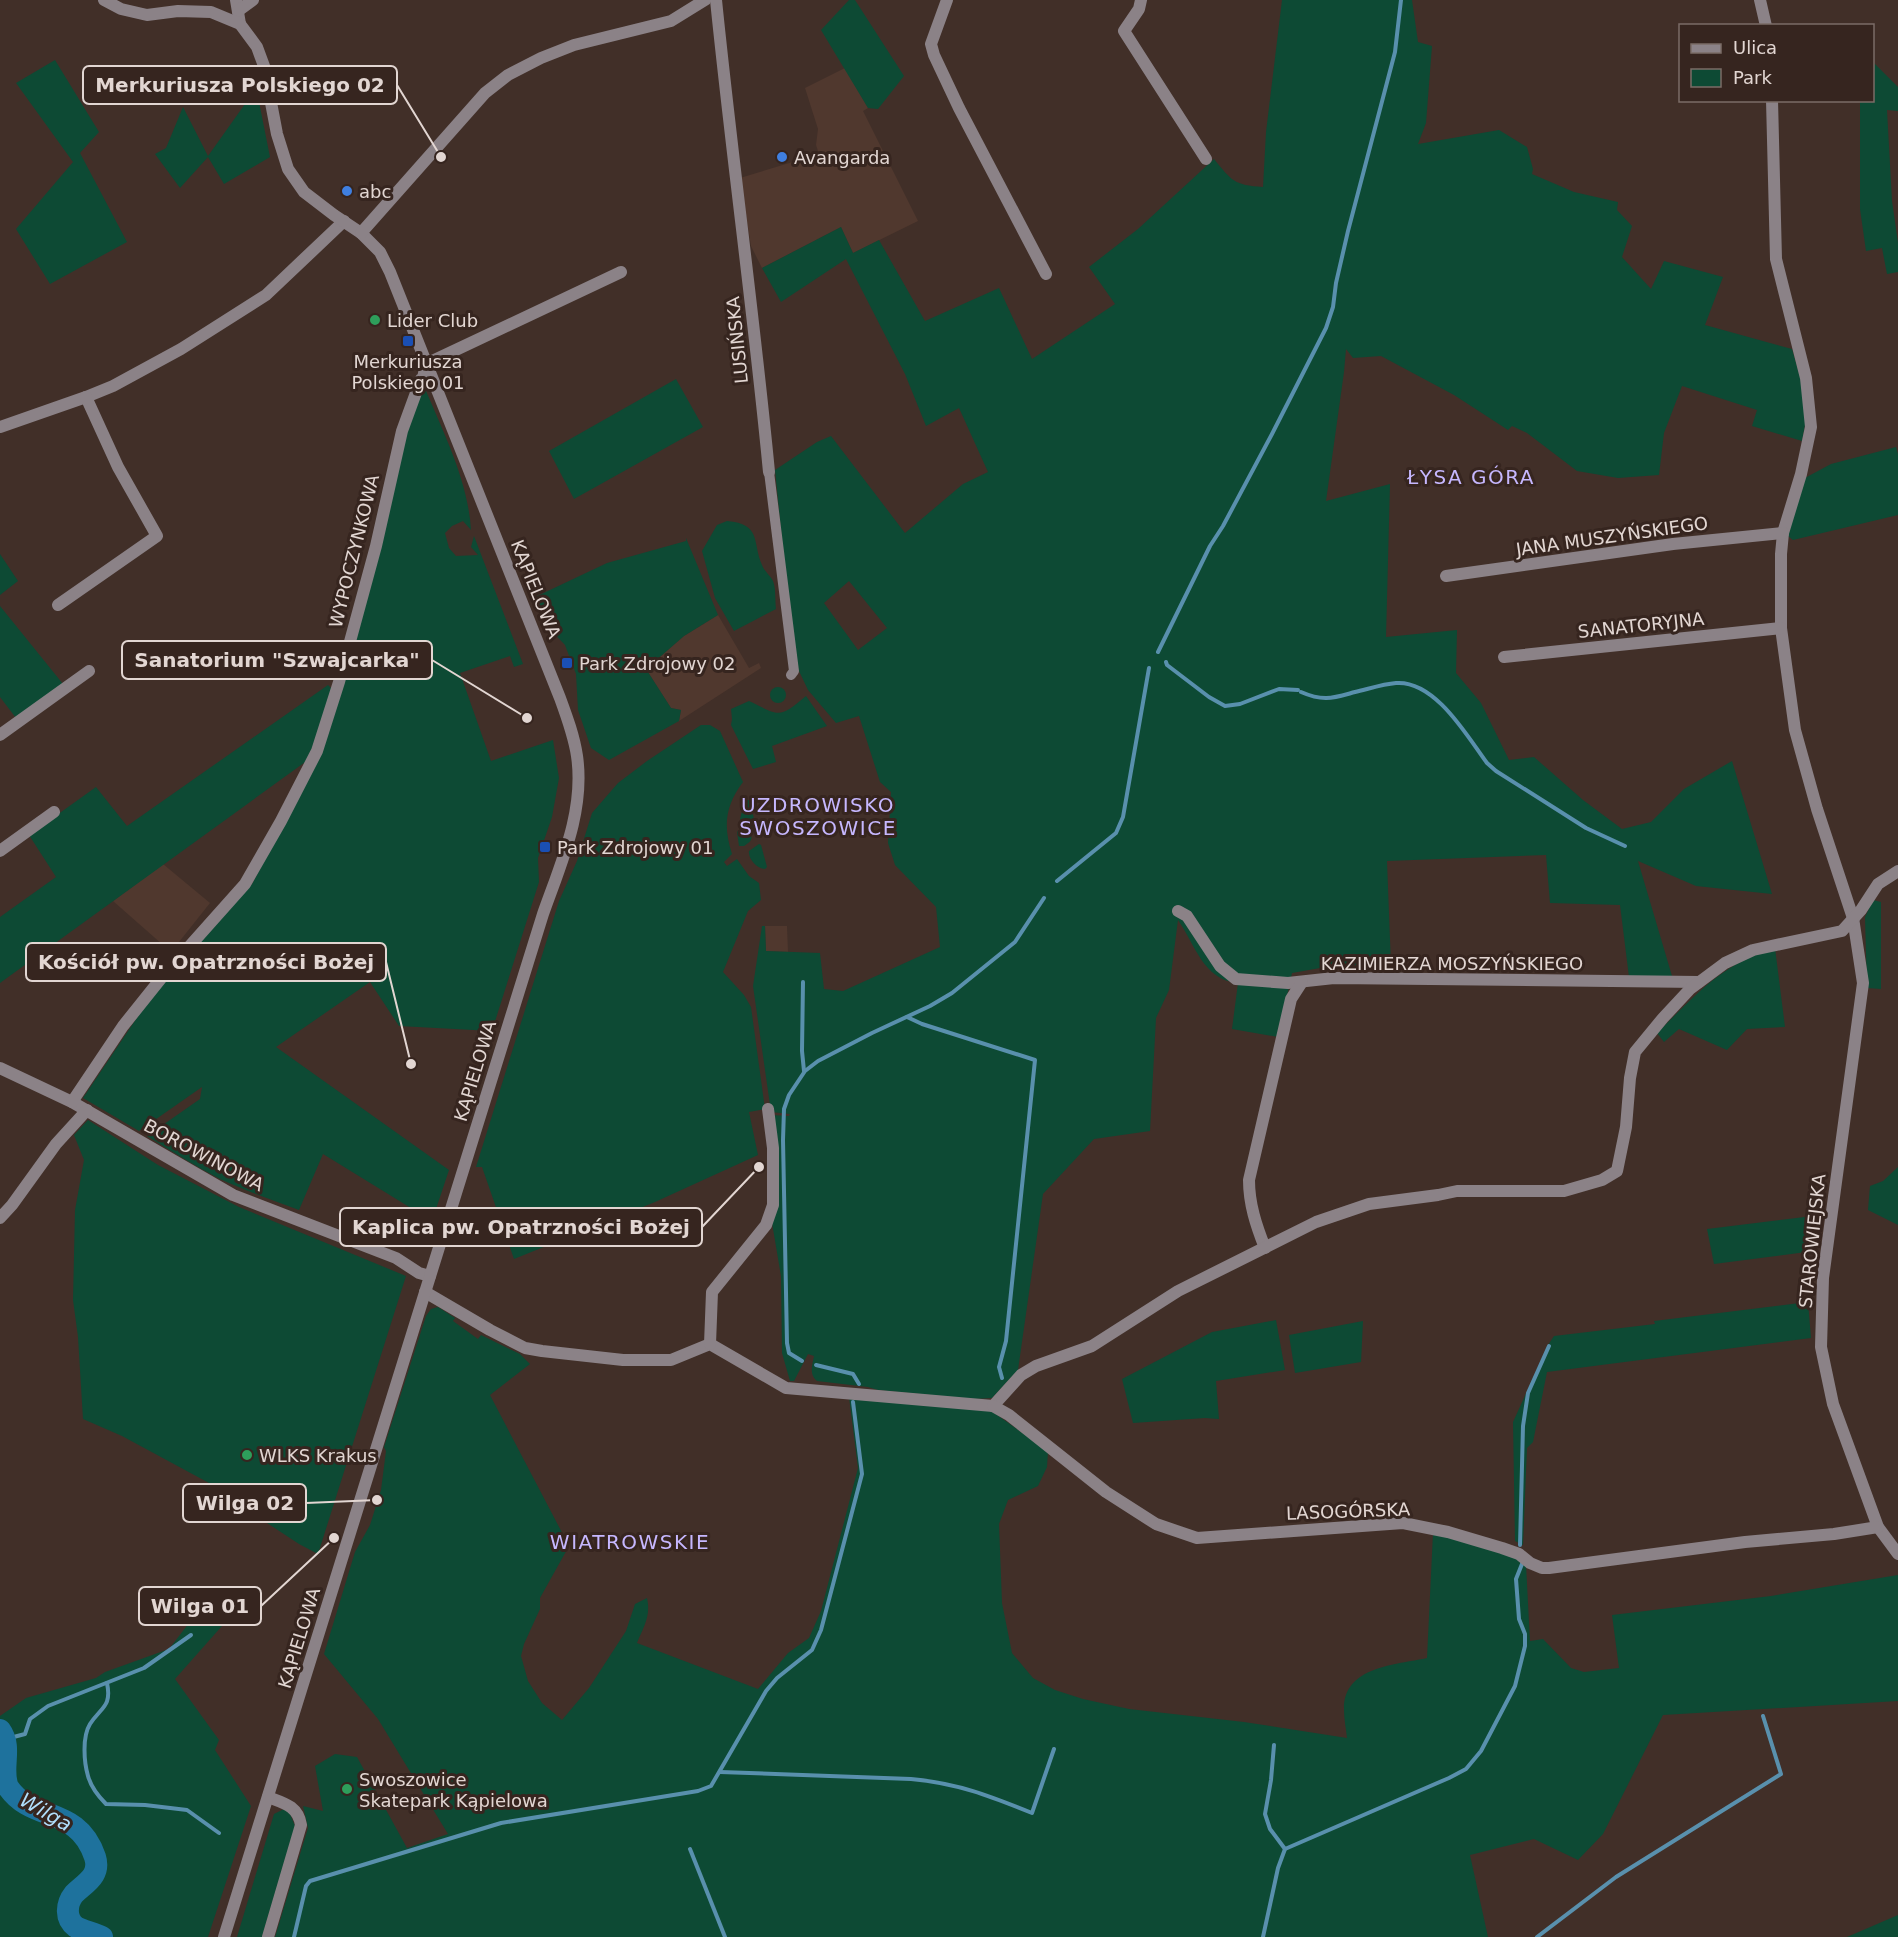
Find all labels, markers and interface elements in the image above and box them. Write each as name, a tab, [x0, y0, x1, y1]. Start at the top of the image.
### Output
legend	[1679, 24, 1874, 102]
text: Ulica	[1733, 37, 1777, 58]
callout: Merkuriusza Polskiego 02	[83, 66, 397, 104]
text: Park	[1733, 67, 1772, 88]
text: Merkuriusza Polskiego 02	[95, 73, 385, 97]
place label: Avangarda	[794, 147, 890, 168]
marker: Avangarda	[775, 150, 789, 164]
place label: abc	[359, 181, 391, 202]
marker: abc	[340, 184, 354, 198]
street label: LUSIŃSKA	[722, 295, 752, 385]
place label: Lider Club	[387, 310, 478, 331]
marker: Lider Club	[368, 313, 382, 327]
marker: Merkuriusza Polskiego 01	[401, 334, 415, 348]
place label: Merkuriusza Polskiego 01	[351, 351, 465, 393]
district label: ŁYSA GÓRA	[1406, 465, 1535, 489]
street label: WYPOCZYNKOWA	[325, 471, 383, 630]
street label: JANA MUSZYŃSKIEGO	[1514, 512, 1709, 560]
street label: KĄPIELOWA	[507, 537, 566, 642]
street label: SANATORYJNA	[1577, 608, 1706, 642]
callout: Sanatorium "Szwajcarka"	[122, 641, 432, 679]
text: Sanatorium "Szwajcarka"	[134, 648, 420, 672]
place label: Park Zdrojowy 02	[579, 653, 735, 674]
marker: Park Zdrojowy 02	[560, 656, 574, 670]
district label: UZDROWISKO SWOSZOWICE	[739, 793, 897, 840]
place label: Park Zdrojowy 01	[557, 837, 713, 858]
marker: Park Zdrojowy 01	[538, 840, 552, 854]
callout: Kościół pw. Opatrzności Bożej	[26, 943, 386, 981]
text: Kościół pw. Opatrzności Bożej	[38, 950, 374, 974]
street label: KAZIMIERZA MOSZYŃSKIEGO	[1321, 953, 1583, 974]
street label: KĄPIELOWA	[450, 1017, 500, 1124]
street label: BOROWINOWA	[140, 1115, 268, 1196]
street label: STAROWIEJSKA	[1795, 1172, 1830, 1309]
callout: Kaplica pw. Opatrzności Bożej	[340, 1208, 702, 1246]
text: Kaplica pw. Opatrzności Bożej	[352, 1215, 690, 1239]
place label: WLKS Krakus	[259, 1445, 377, 1466]
marker: WLKS Krakus	[240, 1448, 254, 1462]
callout: Wilga 02	[183, 1484, 306, 1522]
text: Wilga 02	[196, 1491, 294, 1515]
street label: LASOGÓRSKA	[1286, 1498, 1411, 1524]
district label: WIATROWSKIE	[550, 1530, 710, 1554]
street label: KĄPIELOWA	[274, 1584, 324, 1691]
callout: Wilga 01	[139, 1587, 261, 1625]
text: Wilga 01	[151, 1594, 249, 1618]
place label: Swoszowice Skatepark Kąpielowa	[359, 1769, 548, 1811]
marker: Swoszowice Skatepark Kąpielowa	[340, 1782, 354, 1796]
water label: Wilga	[16, 1788, 76, 1836]

